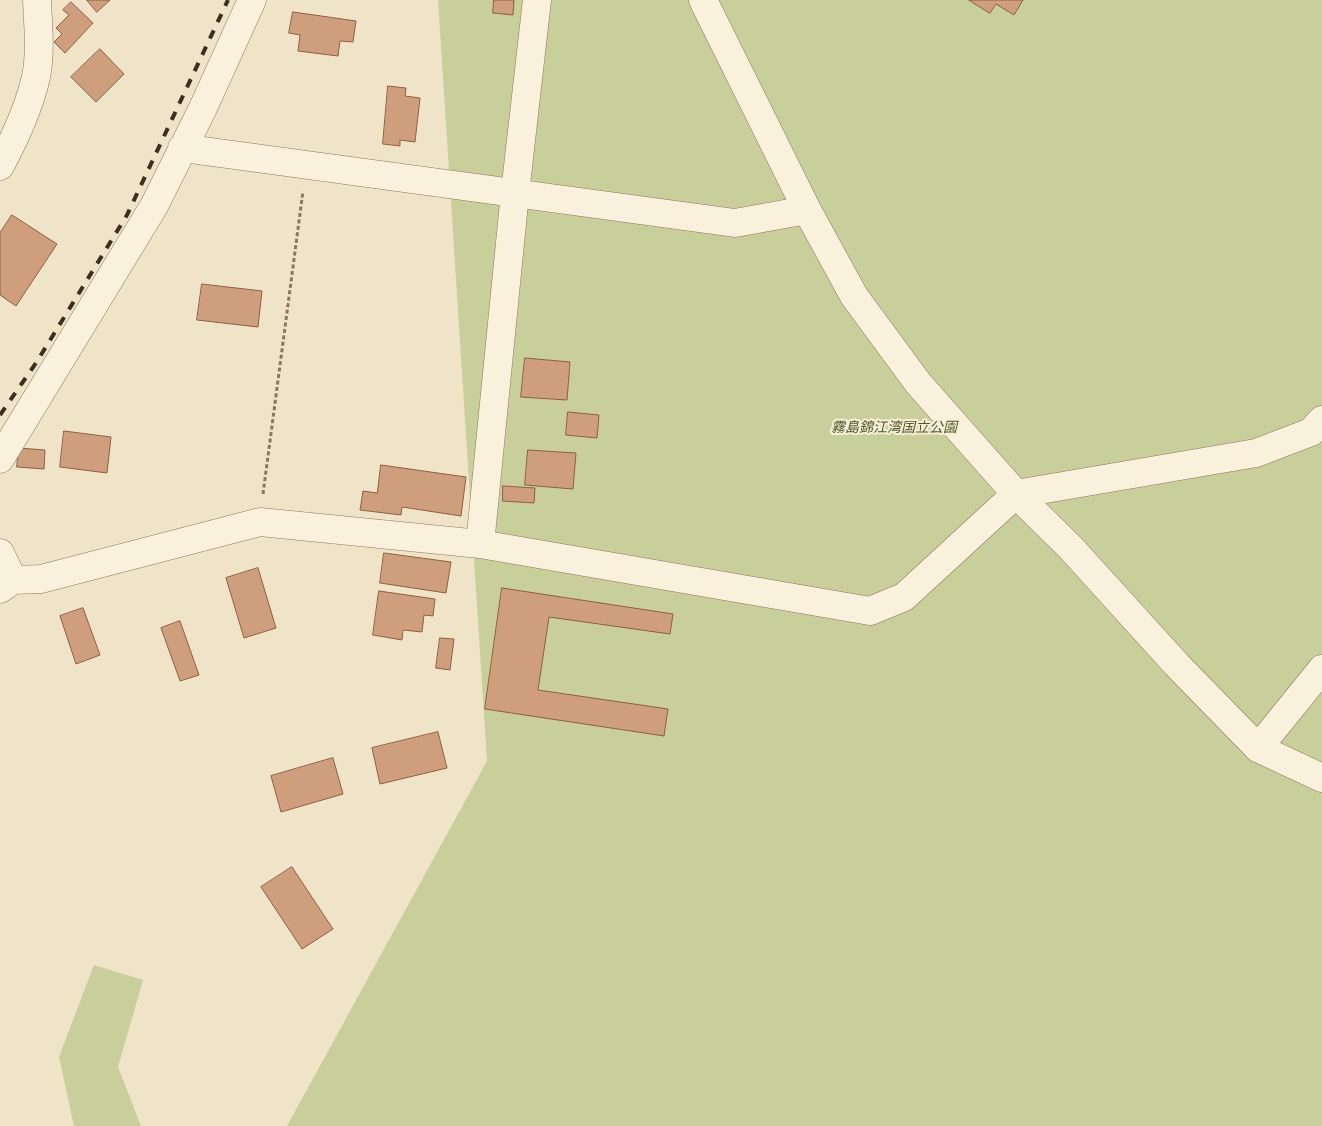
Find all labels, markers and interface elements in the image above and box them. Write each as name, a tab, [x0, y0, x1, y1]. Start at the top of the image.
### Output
park label: 霧島錦江湾国立公園	[831, 420, 957, 436]

